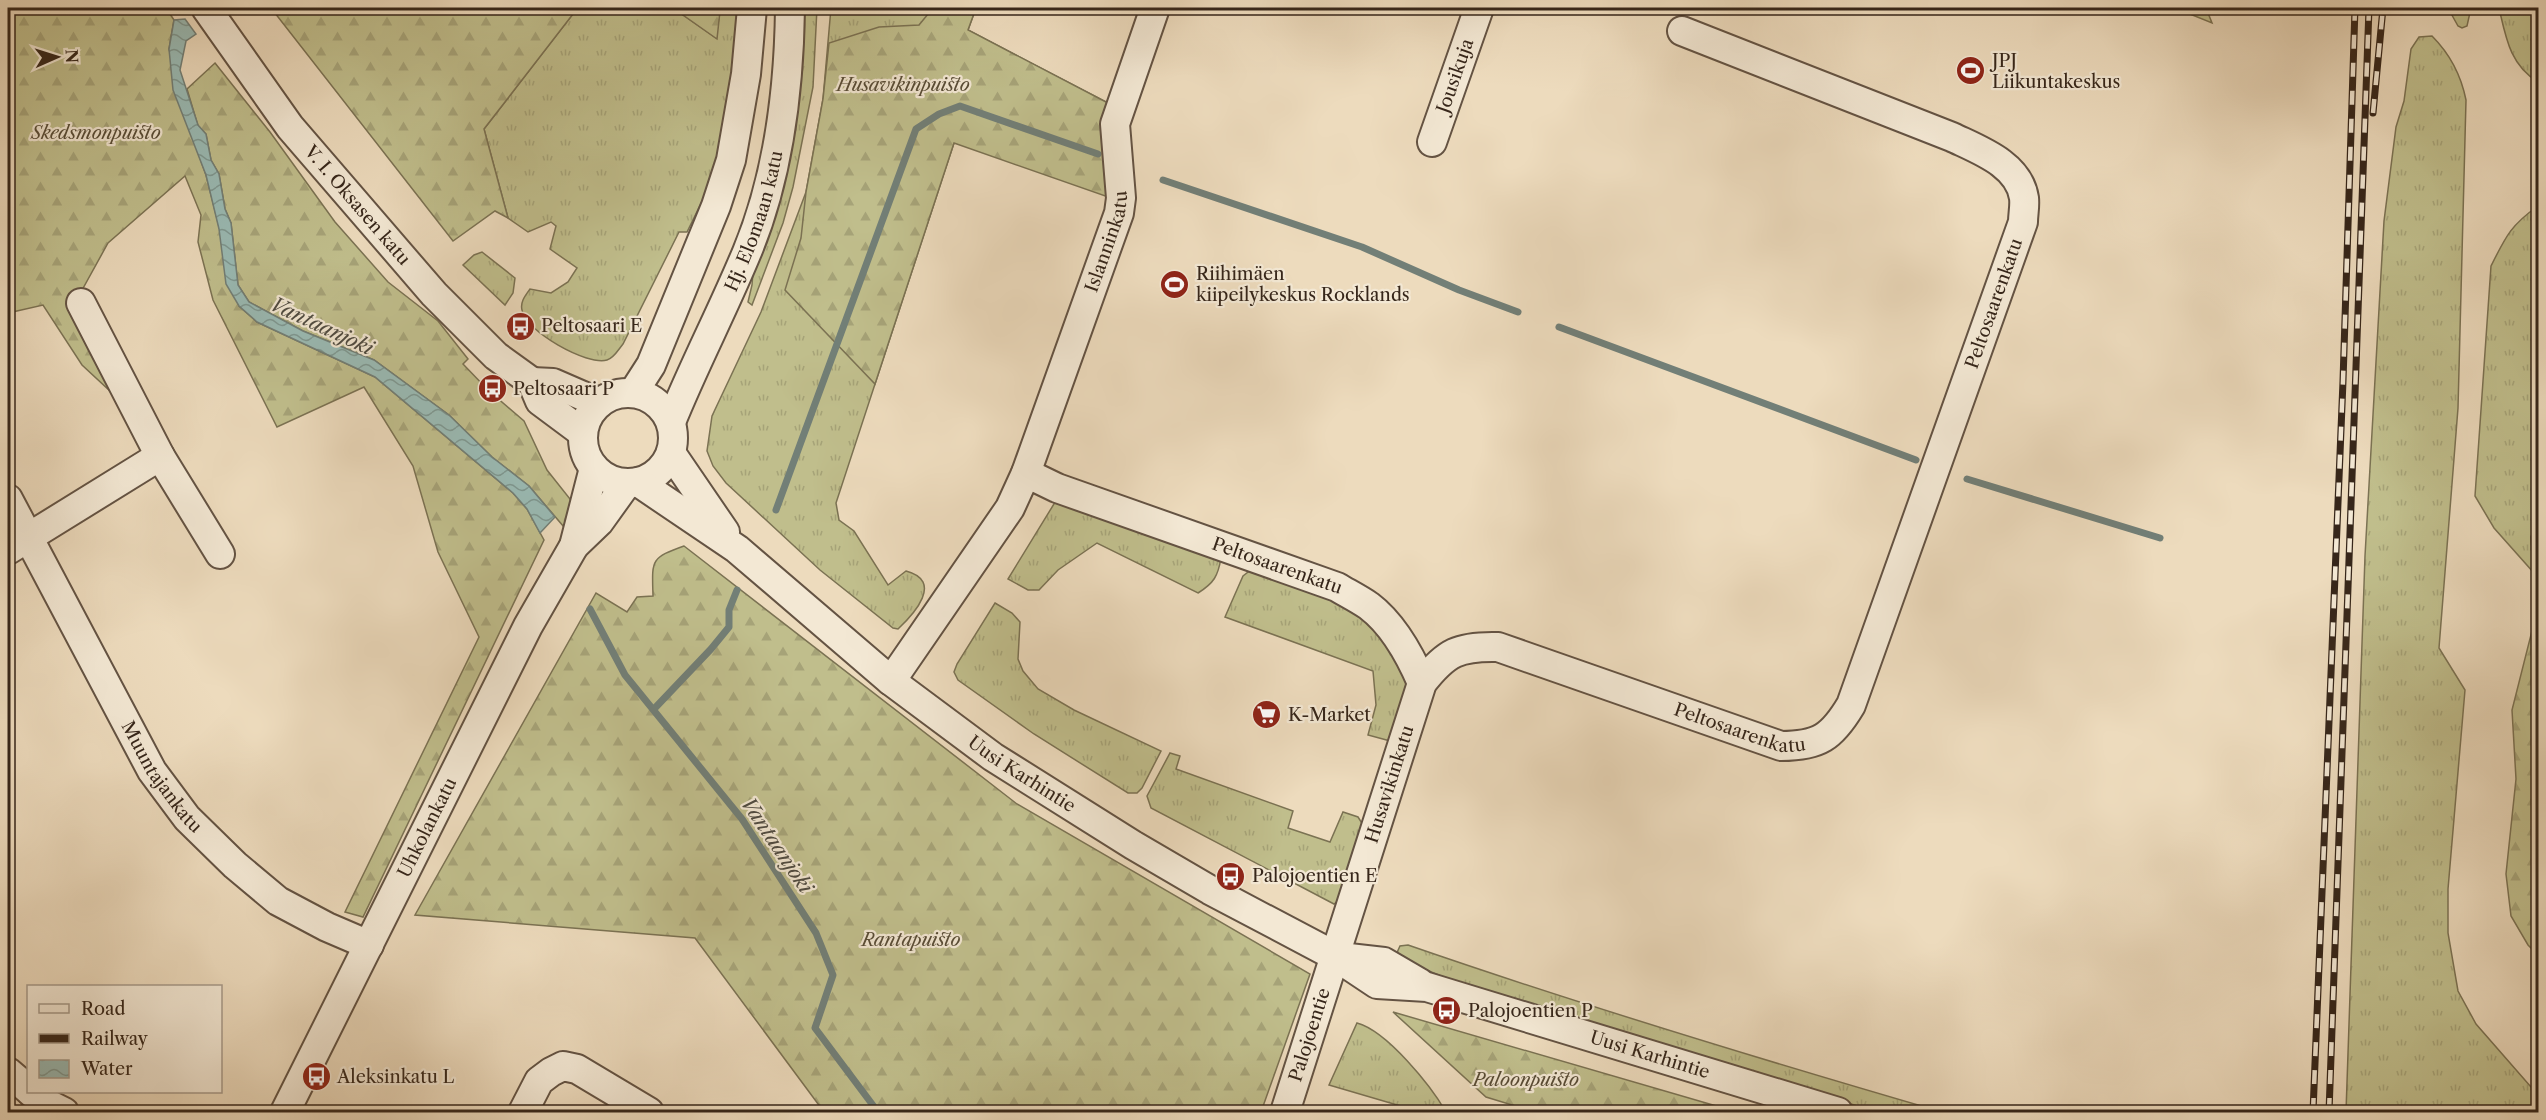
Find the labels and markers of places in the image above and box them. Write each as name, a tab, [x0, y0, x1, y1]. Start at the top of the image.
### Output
place label: JPJ Liikuntakeskus	[1989, 50, 2120, 93]
sports icon: JPJ Liikuntakeskus	[1955, 55, 1987, 87]
place label: Riihimäen kiipeilykeskus Rocklands	[1196, 263, 1410, 306]
sports icon: Riihimäen kiipeilykeskus Rocklands	[1159, 268, 1191, 300]
bus stop icon: Peltosaari E	[504, 310, 536, 342]
place label: Peltosaari E	[541, 315, 642, 337]
bus stop icon: Peltosaari P	[476, 373, 508, 405]
place label: Peltosaari P	[513, 378, 614, 400]
supermarket icon: K-Market	[1251, 699, 1283, 731]
place label: K-Market	[1288, 704, 1371, 726]
bus stop icon: Palojoentien E	[1215, 860, 1247, 892]
place label: Palojoentien E	[1252, 865, 1377, 887]
bus stop icon: Palojoentien P	[1431, 995, 1463, 1027]
place label: Palojoentien P	[1468, 1000, 1593, 1022]
bus stop icon: Aleksinkatu L	[300, 1061, 332, 1093]
place label: Aleksinkatu L	[336, 1066, 455, 1088]

